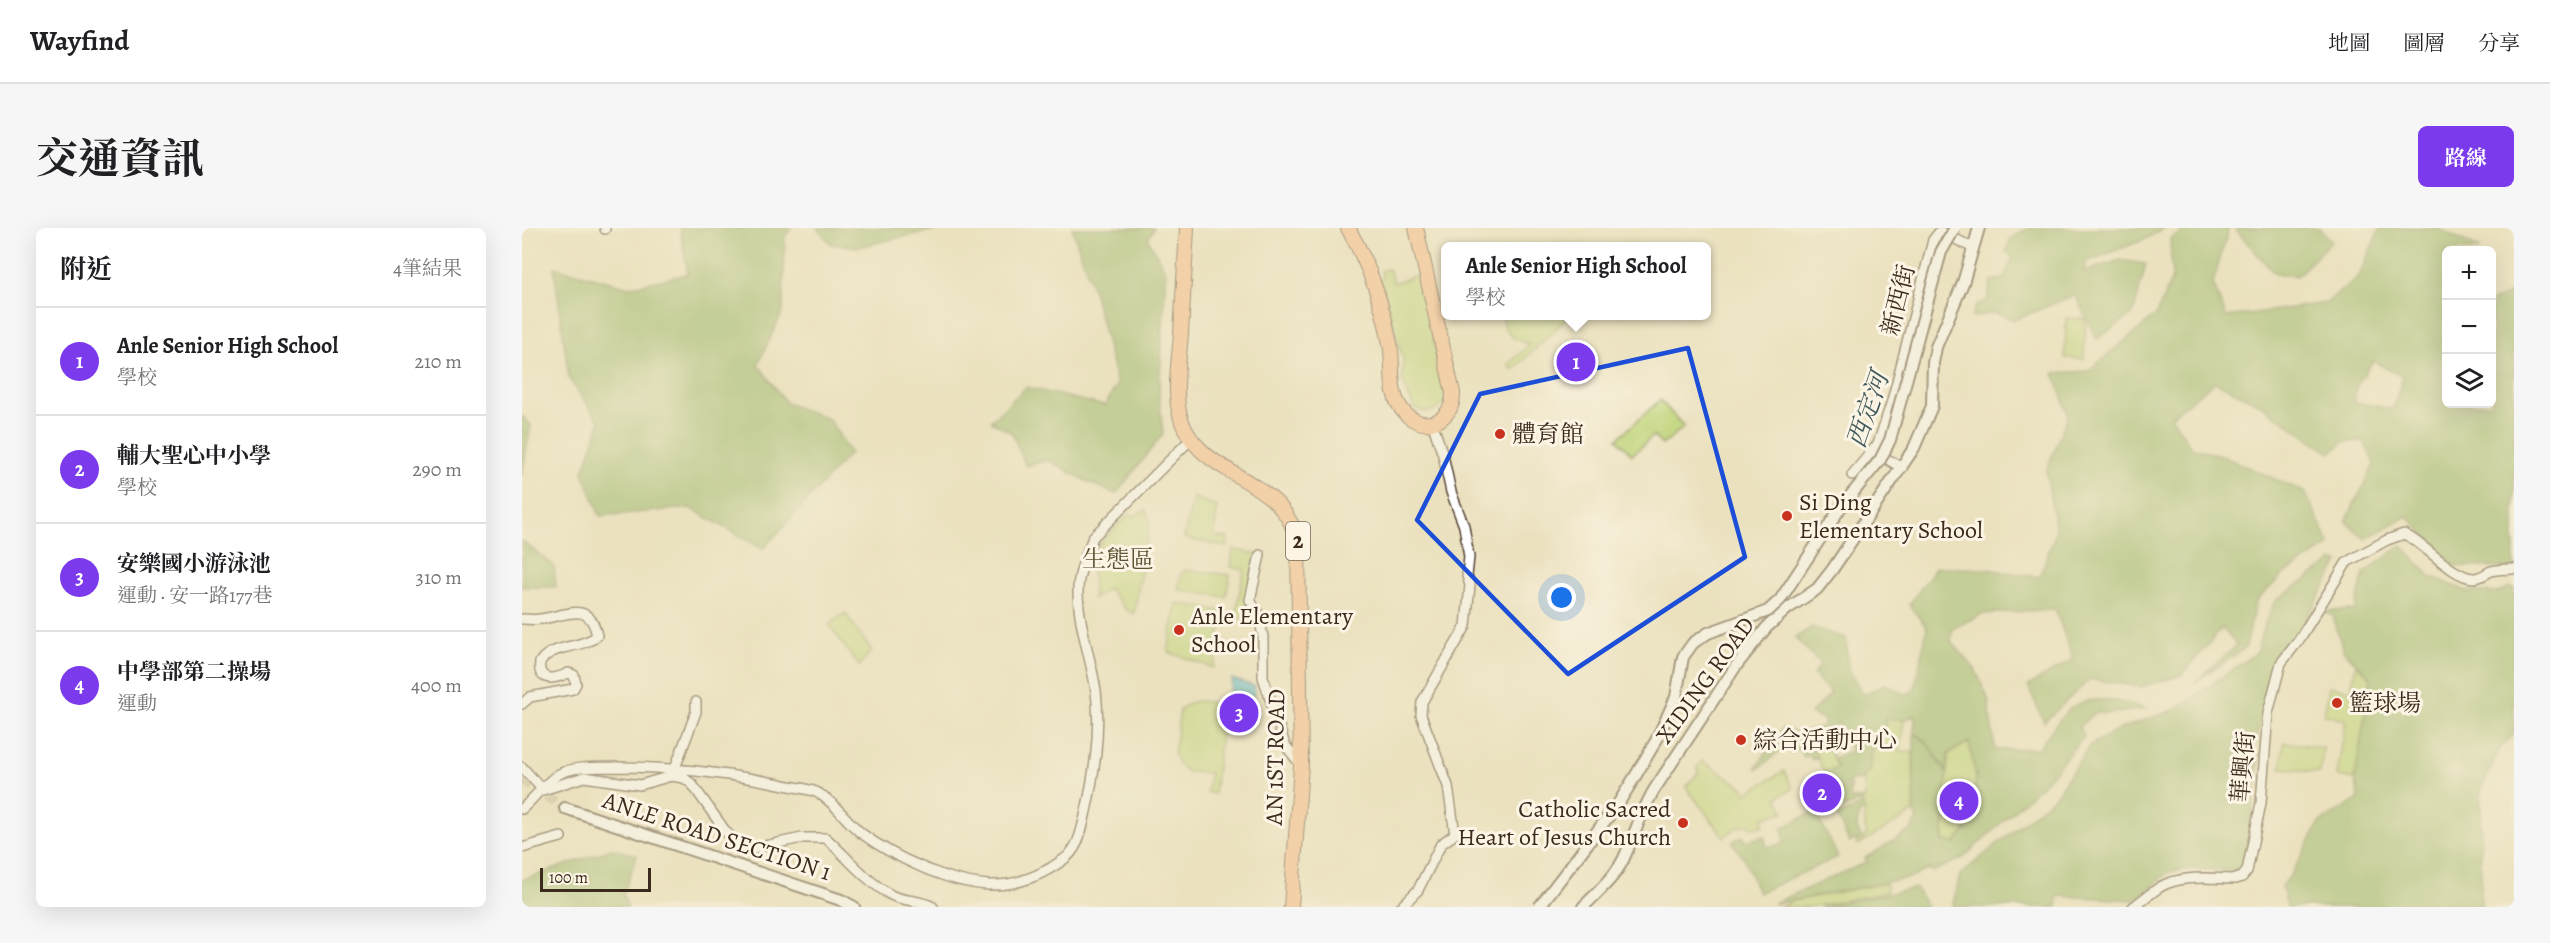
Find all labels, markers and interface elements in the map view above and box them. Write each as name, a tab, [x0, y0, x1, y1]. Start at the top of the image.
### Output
text: Wayfind	[30, 22, 129, 60]
text: 地圖	[2328, 29, 2370, 57]
text: 圖層	[2403, 29, 2445, 57]
text: 分享	[2478, 29, 2520, 57]
button: 路線	[2418, 126, 2514, 187]
text: 交通資訊	[36, 130, 204, 187]
popup	[1441, 242, 1711, 320]
map controls	[2442, 246, 2496, 408]
button: +	[2442, 246, 2496, 300]
text: Anle Senior High School	[1465, 251, 1687, 281]
text: 附近	[60, 252, 112, 287]
text: 4筆結果	[393, 255, 462, 282]
street label: 新西街	[1874, 261, 1922, 339]
text: 學校	[1465, 284, 1505, 311]
button: −	[2442, 300, 2496, 354]
text: Anle Senior High School	[117, 331, 338, 361]
pin: 1	[1556, 340, 1596, 384]
text: 1	[76, 348, 83, 375]
text: 210 m	[414, 348, 462, 375]
button: layers	[2442, 354, 2496, 408]
text: 學校	[117, 364, 157, 391]
water label: 西定河	[1839, 364, 1899, 453]
place label: 體育館	[1512, 418, 1584, 450]
marker: 體育館	[1493, 427, 1507, 441]
text: 輔大聖心中小學	[117, 441, 271, 471]
text: 2	[75, 456, 84, 483]
text: 290 m	[412, 456, 462, 483]
text: 學校	[117, 474, 157, 501]
place label: Si Ding Elementary School	[1799, 486, 1983, 546]
marker: Si Ding Elementary School	[1780, 509, 1794, 523]
road number: 2	[1286, 522, 1310, 560]
park label: 生態區	[1082, 543, 1154, 575]
text: 安樂國小游泳池	[117, 549, 271, 579]
text: 3	[75, 564, 84, 591]
text: 310 m	[416, 564, 462, 591]
text: 運動 · 安一路177巷	[117, 582, 273, 609]
your location	[1547, 583, 1576, 612]
place label: Anle Elementary School	[1190, 600, 1353, 660]
street label: XIDING ROAD	[1648, 610, 1762, 750]
marker: Anle Elementary School	[1172, 623, 1186, 637]
text: 中學部第二操場	[117, 657, 271, 687]
text: 4	[75, 672, 84, 699]
text: 400 m	[411, 672, 462, 699]
place label: 籃球場	[2349, 687, 2421, 719]
street label: AN 1ST ROAD	[1258, 688, 1292, 827]
text: 運動	[117, 690, 157, 717]
pin: 3	[1220, 690, 1258, 736]
marker: 籃球場	[2330, 696, 2344, 710]
place label: 綜合活動中心	[1753, 724, 1897, 756]
street label: 華興街	[2224, 730, 2262, 804]
marker: 綜合活動中心	[1734, 733, 1748, 747]
pin: 2	[1802, 770, 1842, 816]
pin: 4	[1940, 778, 1978, 824]
street label: ANLE ROAD SECTION 1	[598, 784, 835, 888]
place label: Catholic Sacred Heart of Jesus Church	[1458, 793, 1671, 853]
marker: Catholic Sacred Heart of Jesus Church	[1676, 816, 1690, 830]
scale bar	[540, 865, 651, 892]
text: 100 m	[549, 867, 588, 889]

